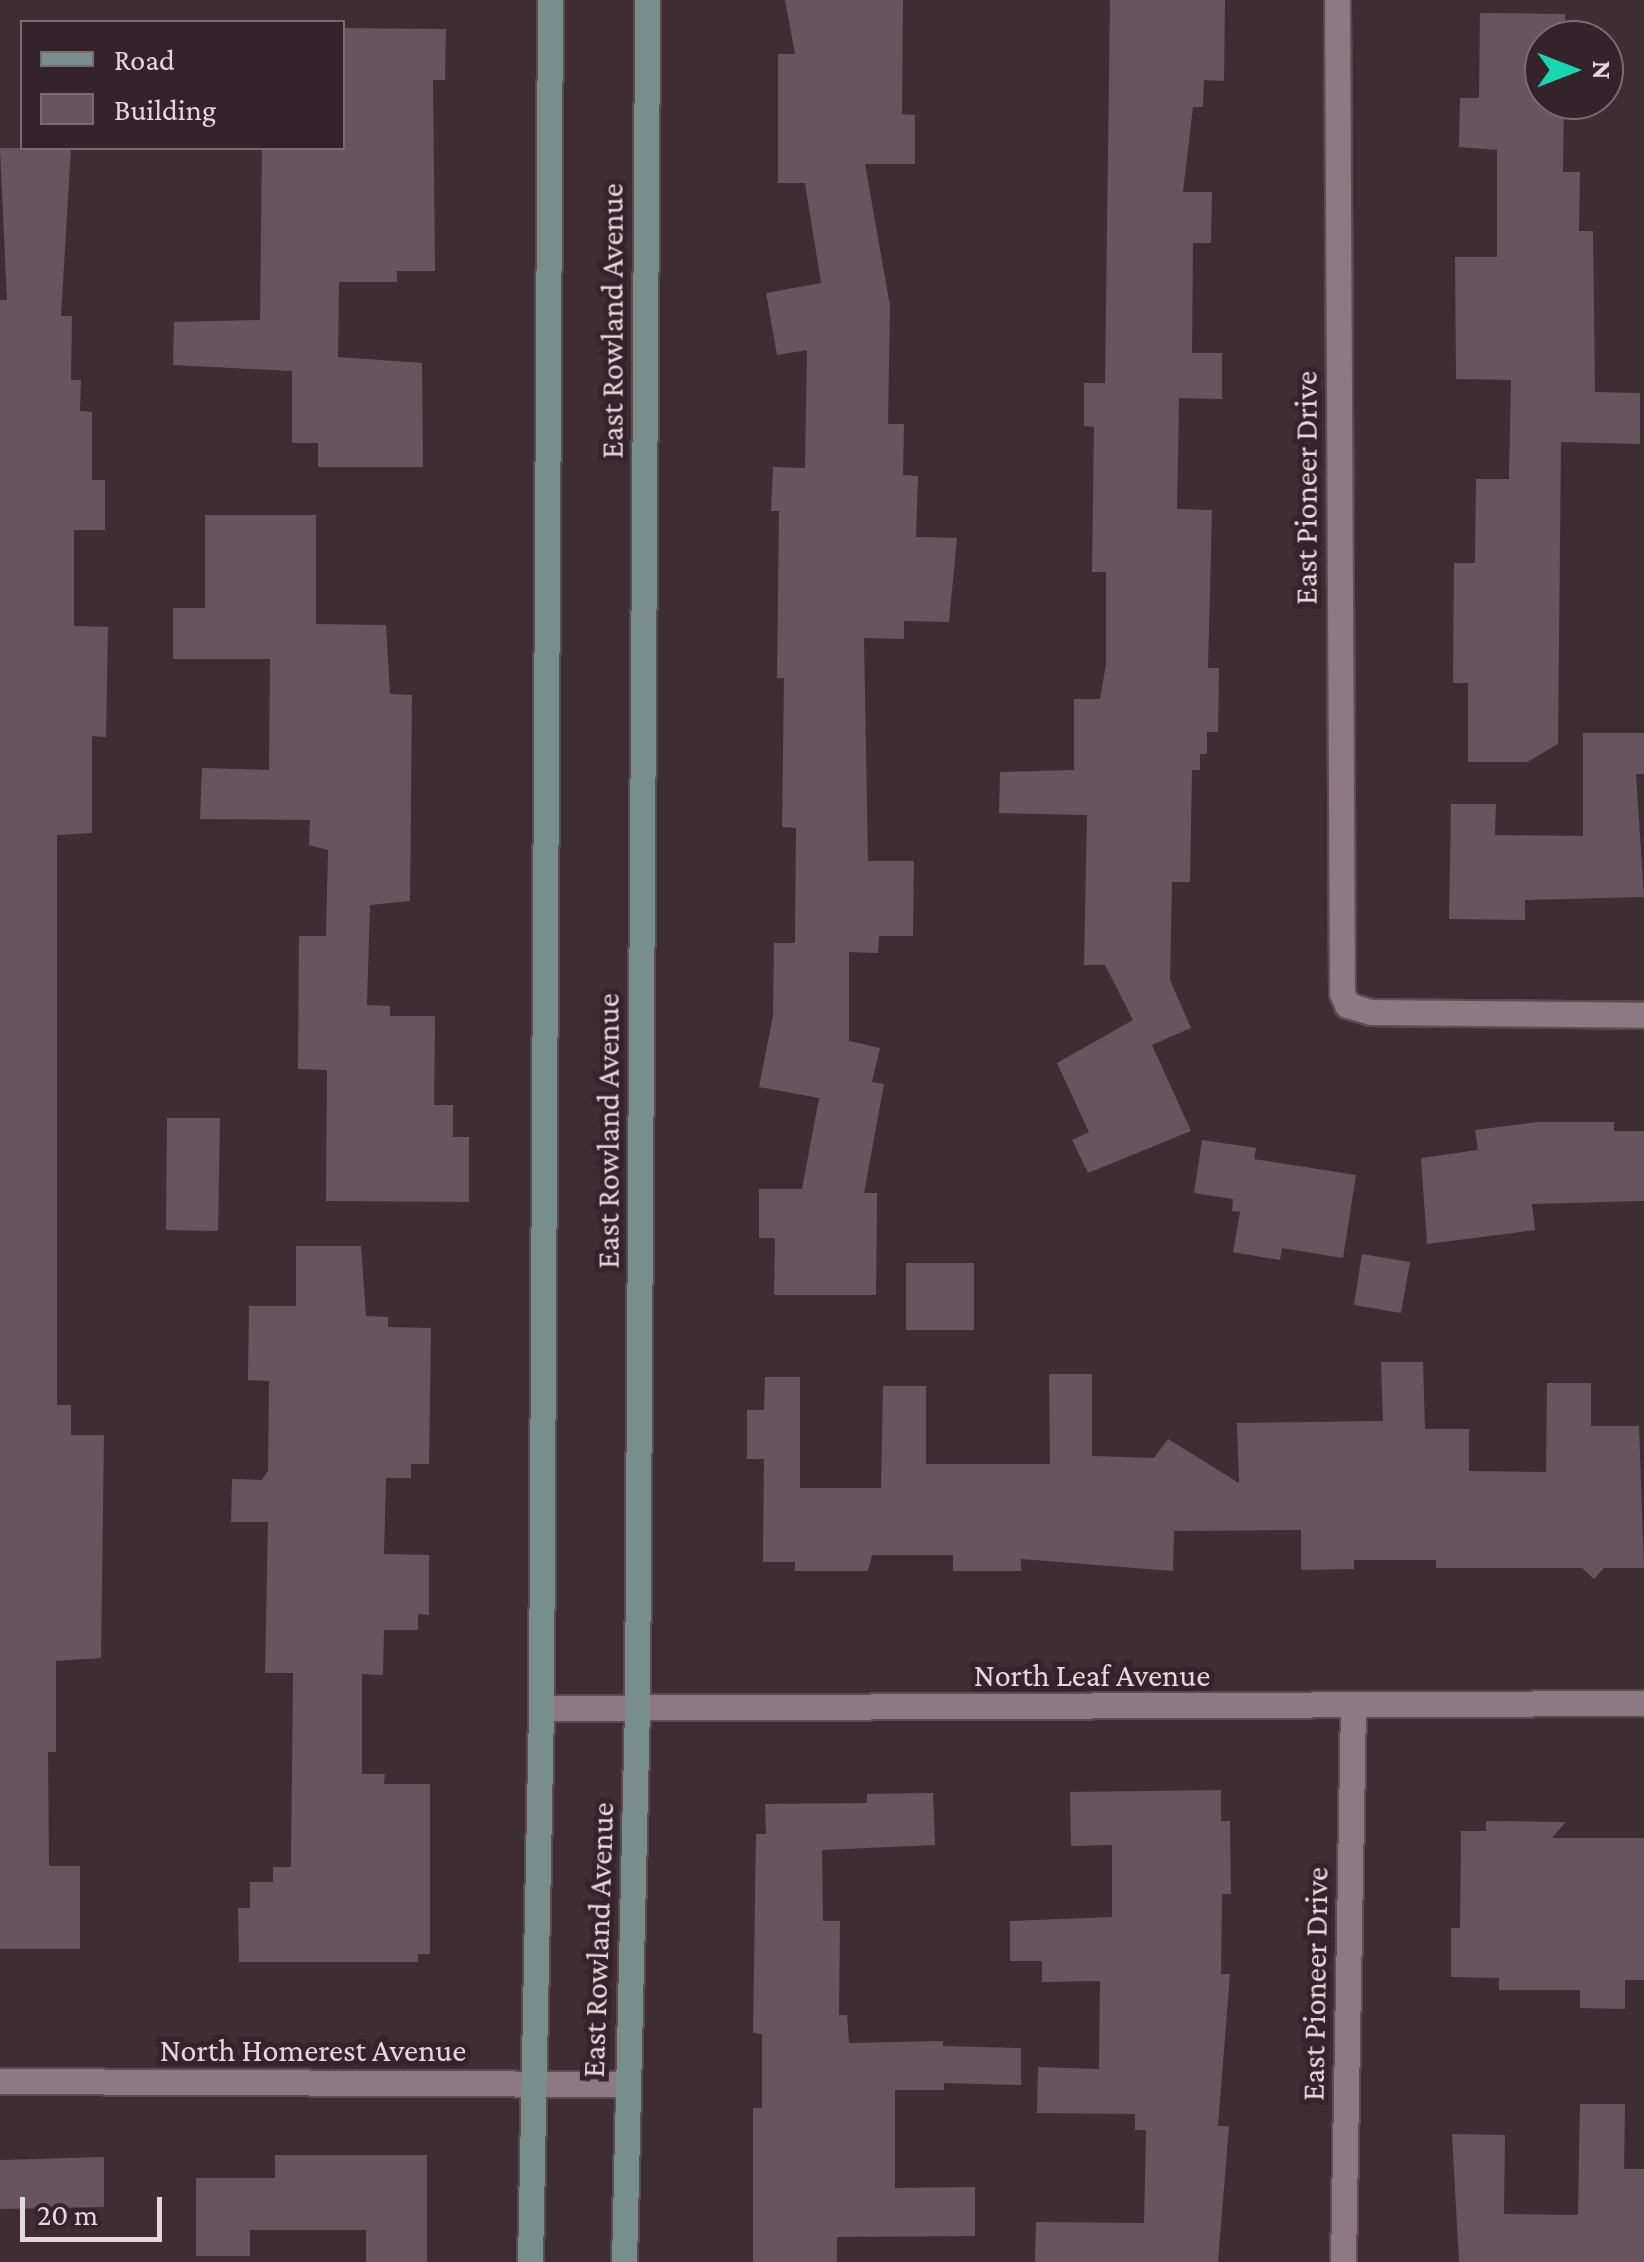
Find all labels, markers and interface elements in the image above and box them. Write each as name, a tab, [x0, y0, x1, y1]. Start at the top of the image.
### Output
legend	[20, 20, 345, 150]
north arrow	[1524, 20, 1624, 120]
text: Road	[114, 43, 175, 76]
text: N	[1587, 60, 1618, 80]
text: Building	[114, 93, 216, 126]
street label: East Rowland Avenue	[593, 183, 631, 459]
street label: East Pioneer Drive	[1287, 371, 1325, 605]
street label: East Rowland Avenue	[589, 993, 627, 1269]
street label: North Leaf Avenue	[974, 1656, 1210, 1694]
street label: East Rowland Avenue	[574, 1802, 622, 2078]
street label: East Pioneer Drive	[1294, 1867, 1336, 2101]
street label: North Homerest Avenue	[160, 2031, 466, 2069]
scale bar	[25, 2177, 168, 2239]
text: 20 m	[37, 2198, 98, 2231]

